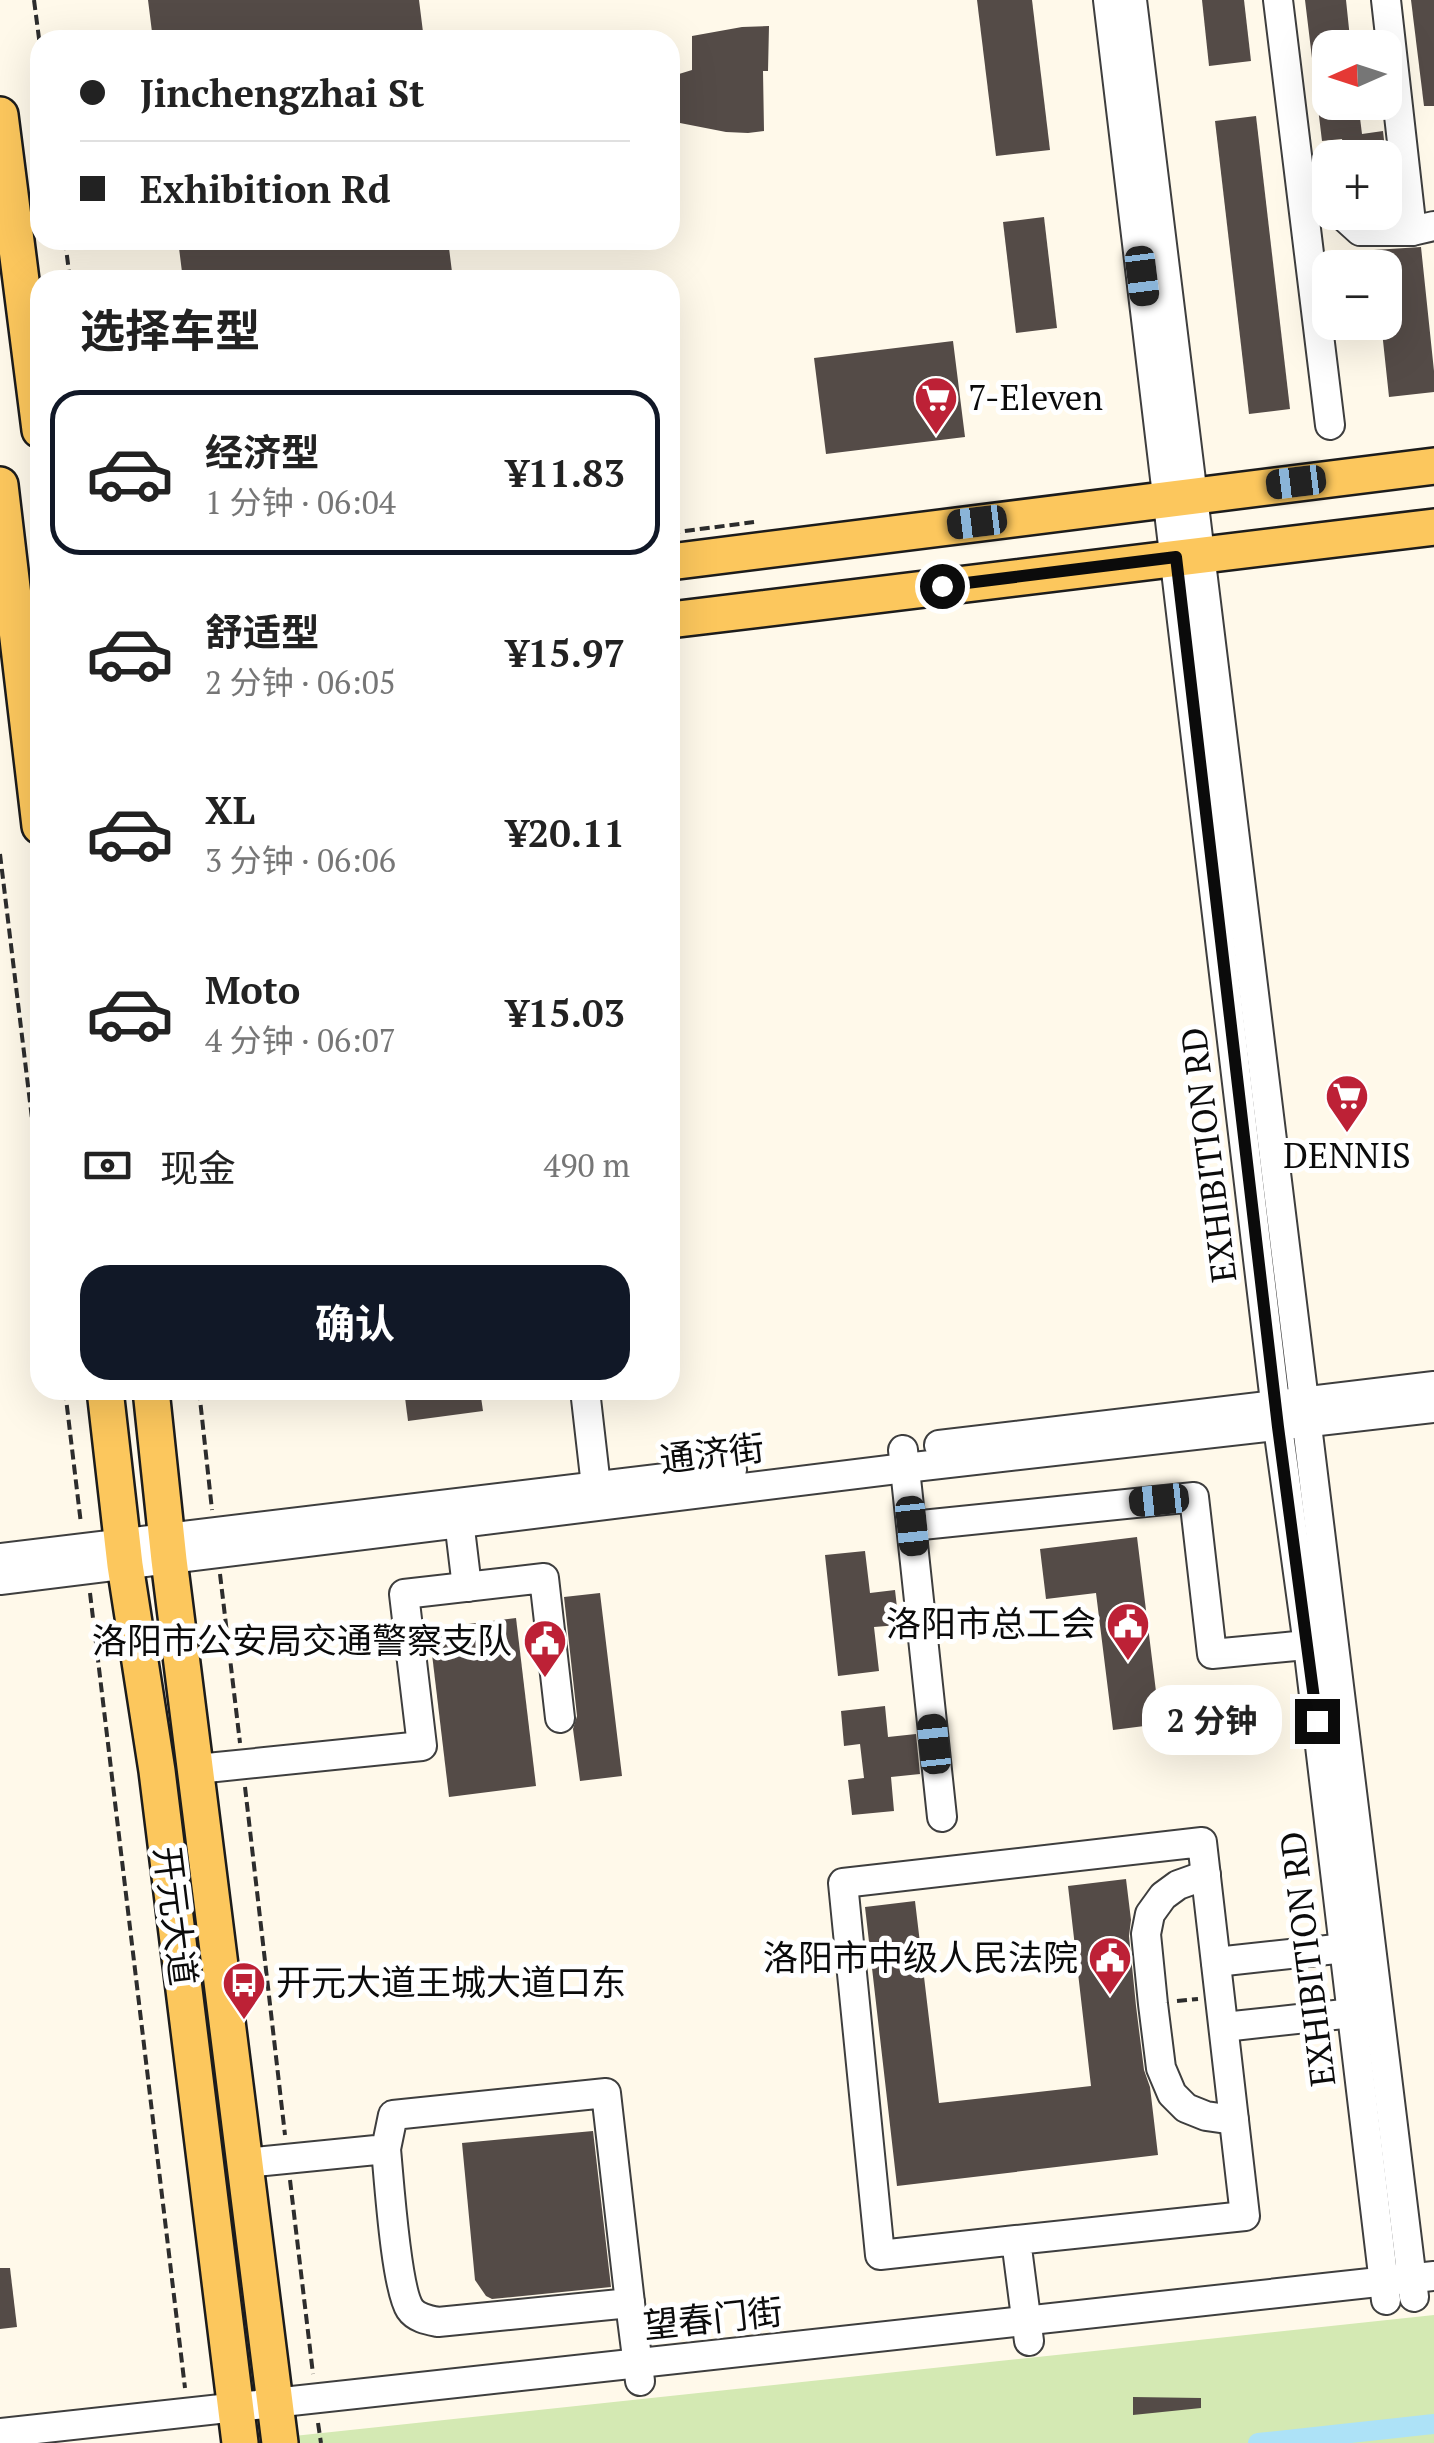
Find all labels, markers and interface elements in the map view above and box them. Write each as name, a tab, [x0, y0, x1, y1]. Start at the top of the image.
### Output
north arrow	[1312, 30, 1402, 120]
map controls	[1312, 30, 1402, 340]
text: Jinchengzhai St	[140, 68, 424, 118]
button: +	[1312, 140, 1402, 230]
text: Exhibition Rd	[140, 164, 390, 214]
car	[1123, 244, 1161, 308]
button: −	[1312, 250, 1402, 340]
text: 选择车型	[80, 300, 260, 360]
place label: 7-Eleven	[968, 374, 1103, 420]
supermarket icon: 7-Eleven	[913, 375, 959, 436]
text: 经济型	[205, 427, 319, 477]
icon: car	[85, 428, 175, 518]
text: ¥11.83	[506, 448, 625, 498]
car	[1264, 463, 1328, 501]
text: 1 分钟 · 06:04	[205, 481, 396, 523]
car	[945, 503, 1009, 541]
route start	[920, 564, 965, 609]
text: 舒适型	[205, 607, 319, 657]
icon: car	[85, 608, 175, 698]
text: ¥15.97	[506, 628, 625, 678]
text: 2 分钟 · 06:05	[205, 661, 396, 703]
text: XL	[205, 785, 255, 835]
icon: car	[85, 788, 175, 878]
text: ¥20.11	[506, 808, 625, 858]
text: 3 分钟 · 06:06	[205, 839, 396, 881]
text: Moto	[205, 965, 300, 1015]
icon: car	[85, 968, 175, 1058]
text: ¥15.03	[506, 988, 625, 1038]
text: 4 分钟 · 06:07	[205, 1019, 396, 1061]
street label: EXHIBITION RD	[1170, 1025, 1246, 1285]
supermarket icon: DENNIS	[1324, 1073, 1370, 1134]
place label: DENNIS	[1283, 1132, 1411, 1178]
icon: cash	[80, 1138, 135, 1193]
text: 现金	[160, 1143, 236, 1193]
text: 490 m	[543, 1144, 630, 1186]
button: 确认	[80, 1265, 630, 1380]
street label: 通济街	[657, 1424, 767, 1482]
car	[1128, 1482, 1190, 1518]
car	[894, 1495, 930, 1557]
place label: 洛阳市总工会	[886, 1600, 1096, 1646]
public building icon: 洛阳市总工会	[1105, 1601, 1151, 1662]
place label: 洛阳市公安局交通警察支队	[92, 1617, 512, 1663]
public building icon: 洛阳市公安局交通警察支队	[522, 1618, 568, 1679]
callout: 2 分钟	[1142, 1686, 1282, 1756]
text: 2 分钟	[1167, 1699, 1257, 1741]
route end	[1295, 1699, 1340, 1744]
car	[916, 1713, 952, 1775]
street label: EXHIBITION RD	[1269, 1829, 1345, 2089]
street label: 开元大道	[145, 1844, 207, 1988]
place label: 洛阳市中级人民法院	[763, 1934, 1078, 1980]
public building icon: 洛阳市中级人民法院	[1087, 1935, 1133, 1996]
place label: 开元大道王城大道口东	[276, 1959, 626, 2005]
bus stop icon: 开元大道王城大道口东	[221, 1960, 267, 2021]
street label: 望春门街	[641, 2288, 785, 2348]

